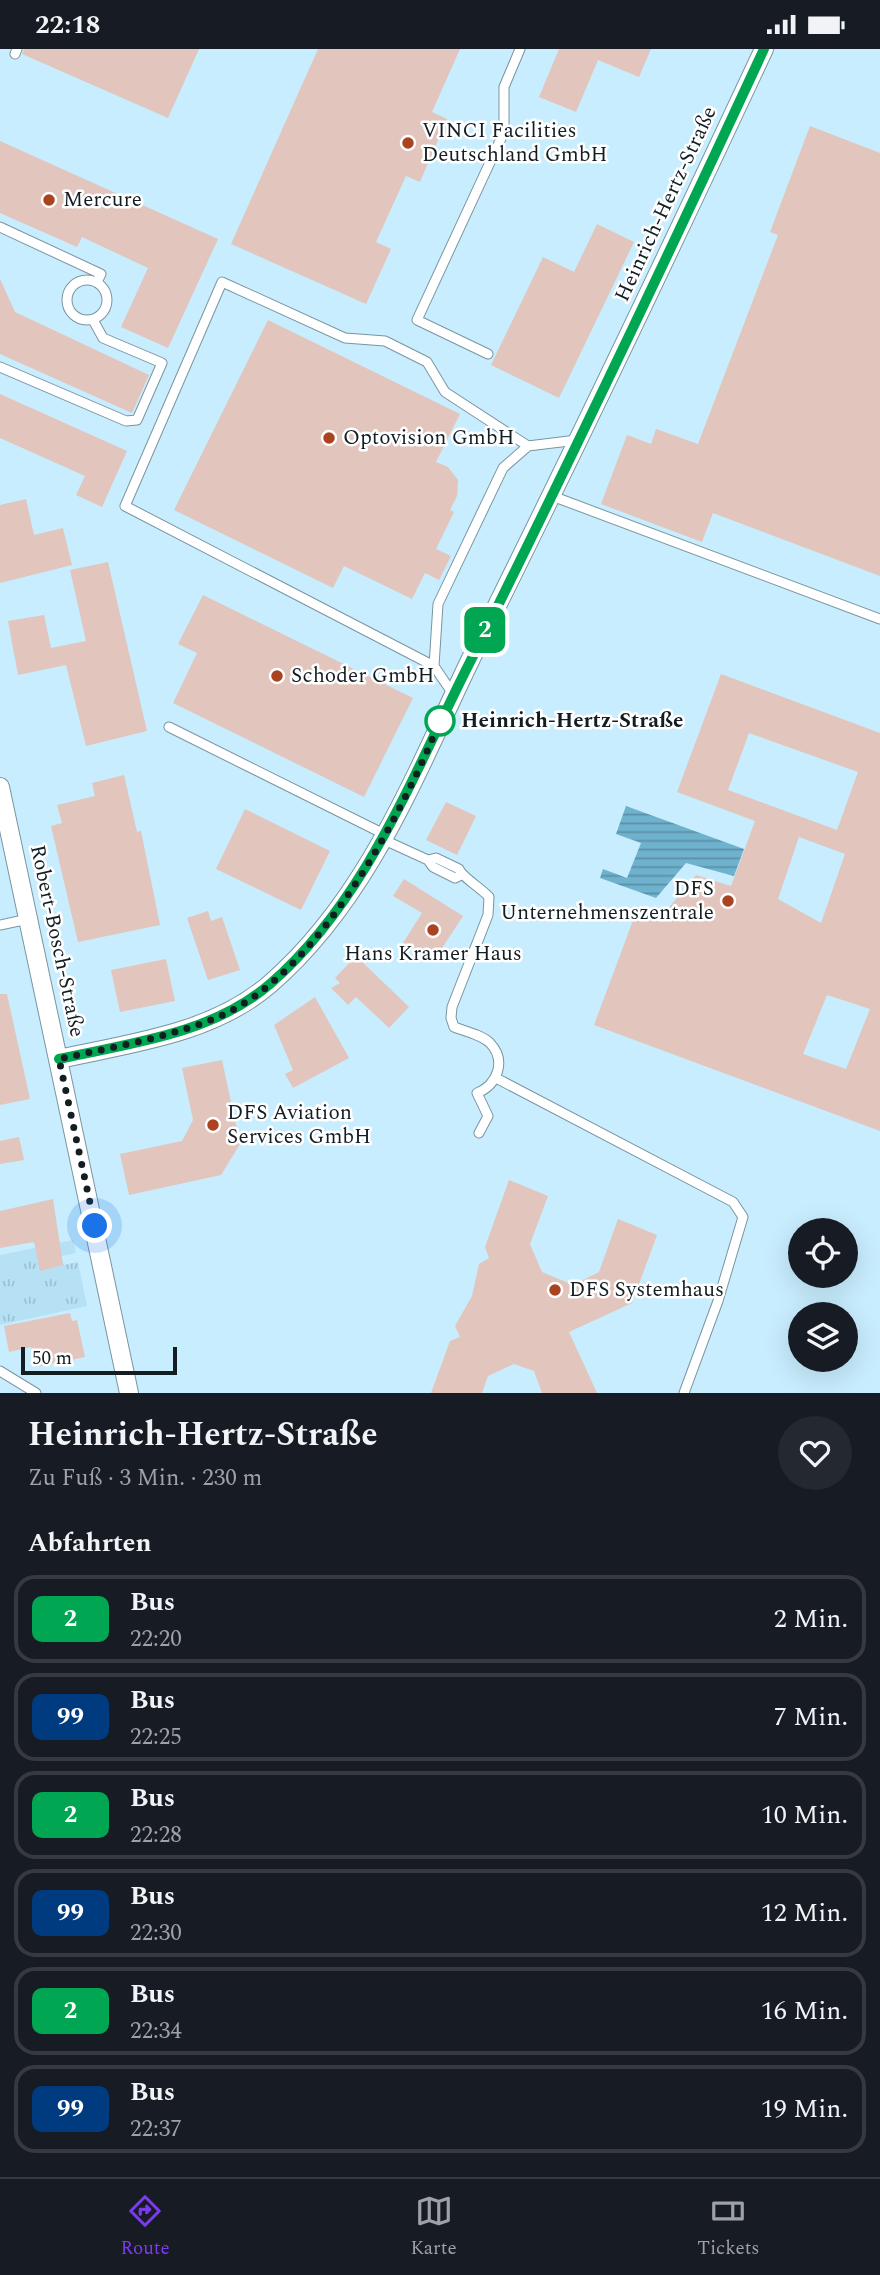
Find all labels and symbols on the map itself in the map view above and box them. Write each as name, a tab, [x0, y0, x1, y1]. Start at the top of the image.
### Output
street label: Heinrich-Hertz-Straße	[607, 101, 725, 307]
place label: VINCI Facilities Deutschland GmbH	[422, 115, 607, 171]
marker: VINCI Facilities Deutschland GmbH	[400, 135, 416, 151]
place label: Mercure	[63, 184, 142, 216]
marker: Mercure	[41, 192, 57, 208]
place label: Optovision GmbH	[343, 422, 515, 454]
marker: Optovision GmbH	[321, 430, 337, 446]
line badge: 2	[462, 607, 508, 653]
place label: Schoder GmbH	[291, 660, 435, 692]
marker: Schoder GmbH	[269, 668, 285, 684]
place label: Heinrich-Hertz-Straße	[461, 705, 683, 737]
marker: Heinrich-Hertz-Straße	[425, 706, 455, 736]
street label: Robert-Bosch-Straße	[21, 842, 93, 1040]
place label: DFS Unternehmenszentrale	[500, 873, 714, 929]
marker: DFS Unternehmenszentrale	[720, 893, 736, 909]
marker: Hans Kramer Haus	[425, 922, 441, 938]
place label: Hans Kramer Haus	[344, 938, 522, 970]
place label: DFS Aviation Services GmbH	[227, 1097, 371, 1153]
marker: DFS Aviation Services GmbH	[205, 1117, 221, 1133]
your location	[77, 1208, 112, 1243]
place label: DFS Systemhaus	[569, 1274, 724, 1306]
marker: DFS Systemhaus	[547, 1282, 563, 1298]
scale bar	[21, 1344, 177, 1376]

